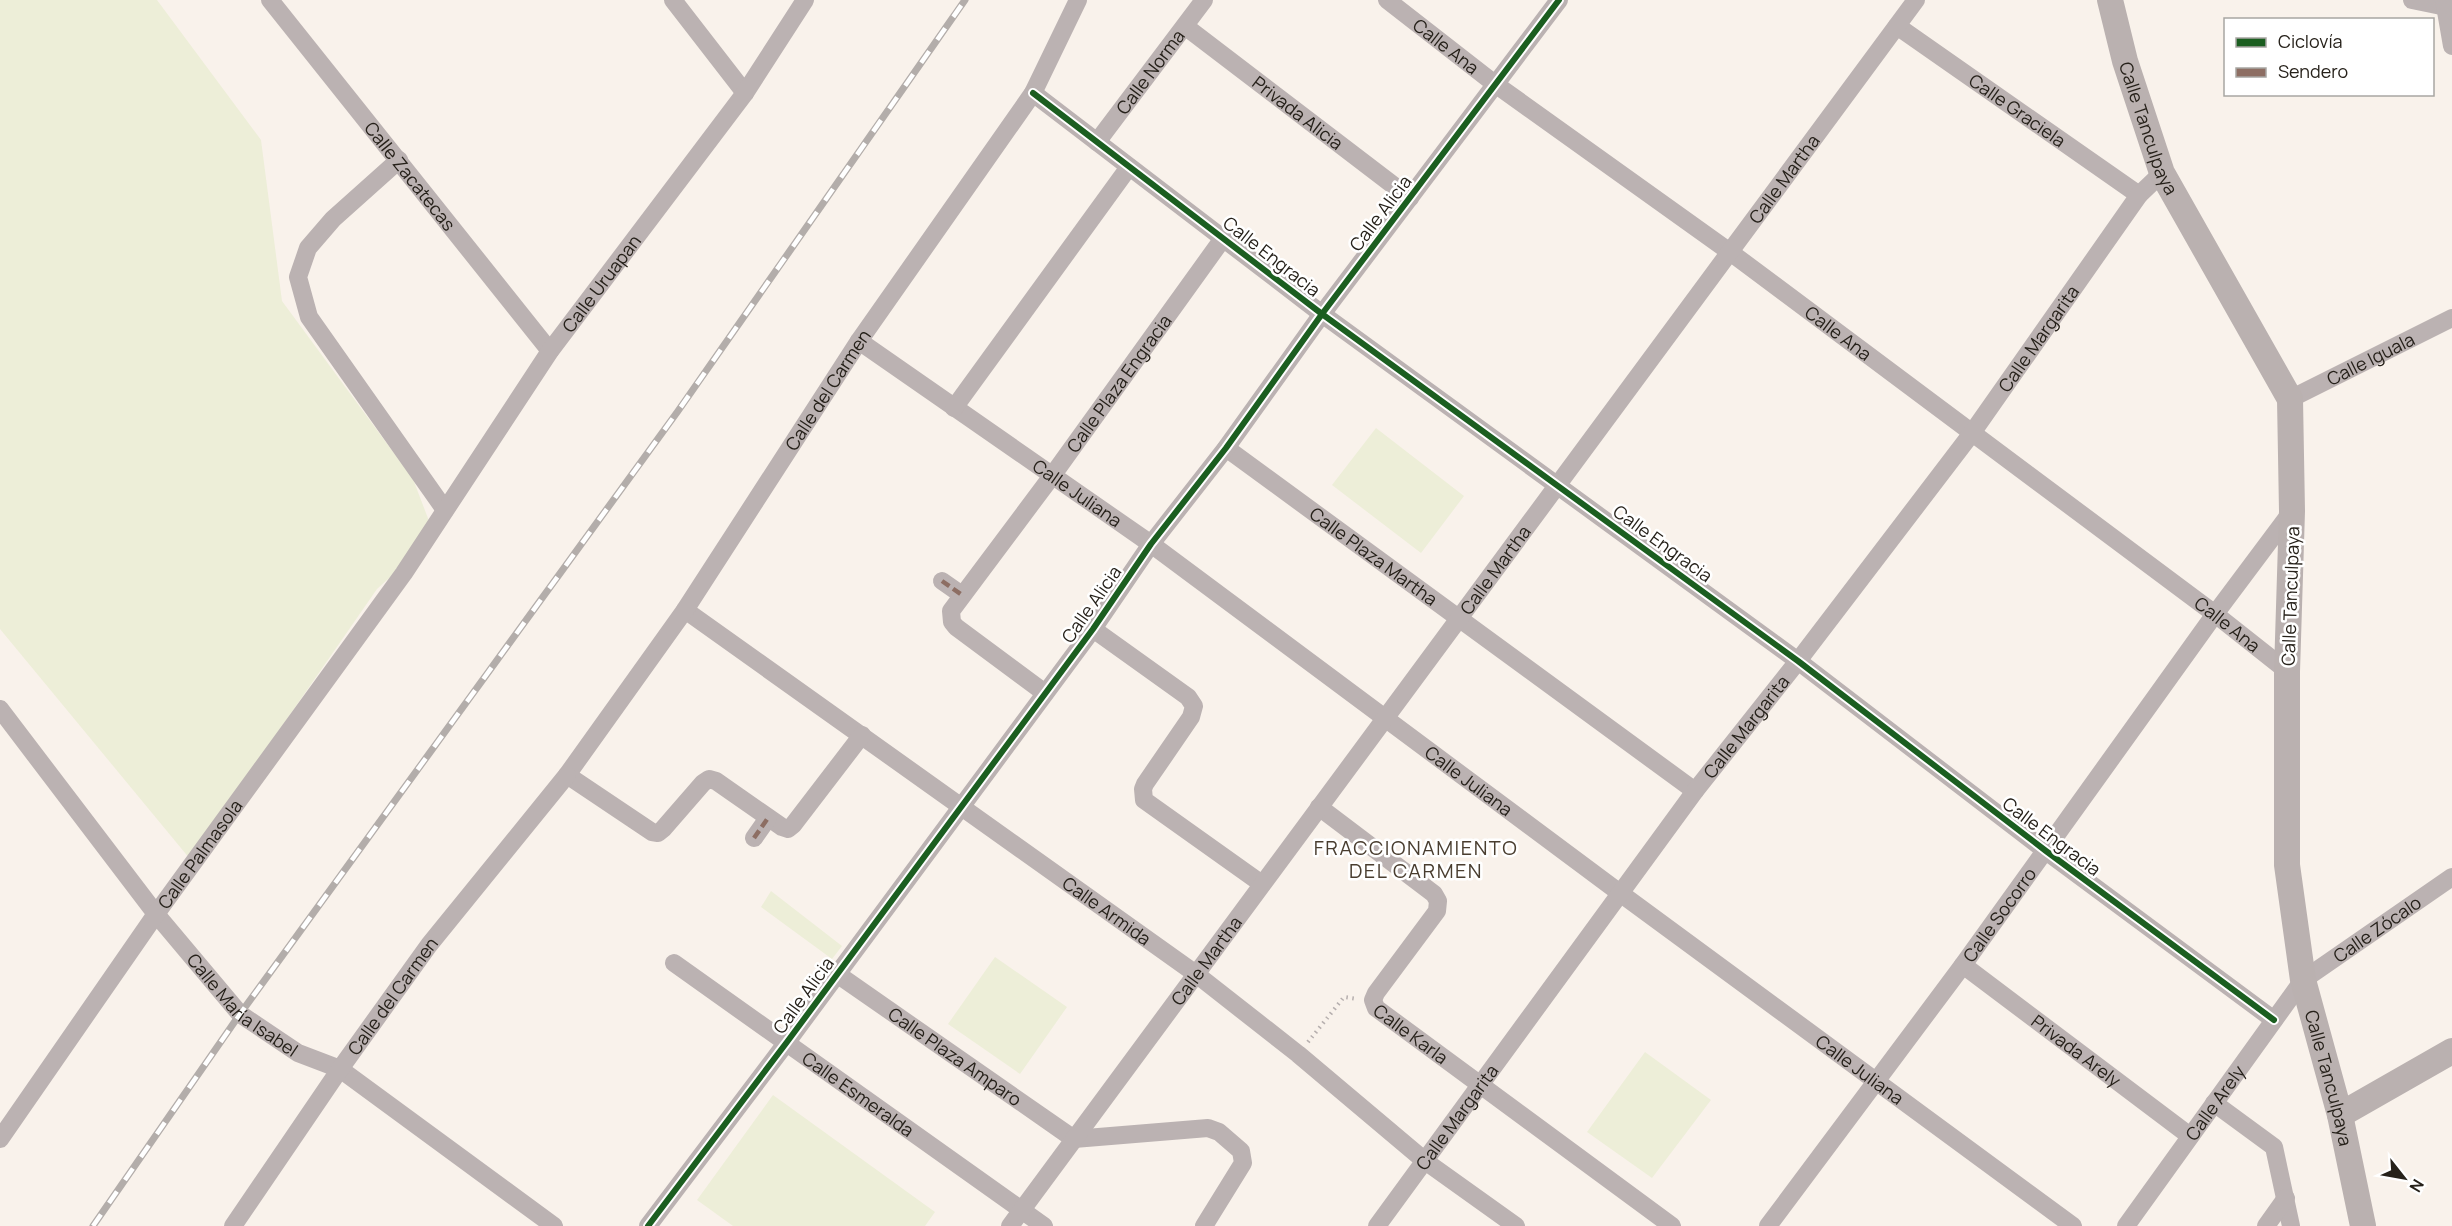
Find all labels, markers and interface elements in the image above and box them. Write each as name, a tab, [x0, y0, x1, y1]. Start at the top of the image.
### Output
street label: Calle Ana	[1408, 13, 1484, 79]
legend	[2224, 18, 2434, 96]
street label: Calle Norma	[1110, 24, 1190, 119]
text: Ciclovía	[2278, 29, 2343, 53]
street label: Calle Tanculpaya	[2114, 58, 2184, 199]
text: Sendero	[2278, 59, 2348, 83]
street label: Calle Graciela	[1964, 68, 2071, 152]
street label: Privada Alicia	[1248, 70, 1348, 155]
street label: Calle Zacatecas	[359, 116, 461, 235]
street label: Calle Martha	[1743, 130, 1825, 228]
street label: Calle Alicia	[1344, 170, 1416, 256]
street label: Calle Engracia	[1218, 211, 1326, 301]
street label: Calle Uruapan	[556, 230, 646, 337]
street label: Calle Margarita	[1993, 280, 2084, 397]
street label: Calle Ana	[1800, 300, 1877, 366]
street label: Calle Plaza Engracia	[1061, 309, 1177, 457]
street label: Calle del Carmen	[779, 324, 876, 455]
street label: Calle Iguala	[2323, 327, 2418, 391]
street label: Calle Juliana	[1028, 453, 1127, 532]
street label: Calle Engracia	[1609, 499, 1717, 587]
street label: Calle Plaza Martha	[1305, 501, 1442, 611]
street label: Calle Martha	[1454, 520, 1536, 619]
street label: Calle Tanculpaya	[2276, 526, 2304, 666]
street label: Calle Alicia	[1056, 561, 1126, 647]
street label: Calle Ana	[2190, 591, 2265, 657]
street label: Calle Margarita	[1698, 670, 1794, 783]
street label: Calle Juliana	[1420, 740, 1518, 821]
street label: Calle Engracia	[1998, 791, 2106, 881]
street label: Calle Palmasola	[152, 794, 247, 913]
district label: FRACCIONAMIENTO DEL CARMEN	[1314, 834, 1518, 884]
street label: Calle Socorro	[1957, 862, 2041, 967]
street label: Calle Armida	[1058, 871, 1156, 950]
street label: Calle Zócalo	[2328, 890, 2426, 968]
street label: Calle Martha	[1165, 911, 1247, 1010]
street label: Calle del Carmen	[342, 932, 443, 1060]
street label: Calle María Isabel	[182, 948, 303, 1062]
street label: Calle Alicia	[767, 952, 839, 1038]
street label: Calle Karla	[1369, 998, 1453, 1069]
street label: Calle Plaza Amparo	[884, 1001, 1027, 1111]
street label: Calle Tanculpaya	[2300, 1007, 2358, 1148]
street label: Privada Arely	[2027, 1009, 2127, 1092]
street label: Calle Juliana	[1811, 1029, 1909, 1110]
street label: Calle Esmeralda	[797, 1046, 919, 1142]
street label: Calle Margarita	[1410, 1059, 1503, 1175]
street label: Calle Arely	[2180, 1060, 2250, 1145]
north arrow	[2374, 1148, 2434, 1208]
text: N	[2404, 1175, 2429, 1196]

